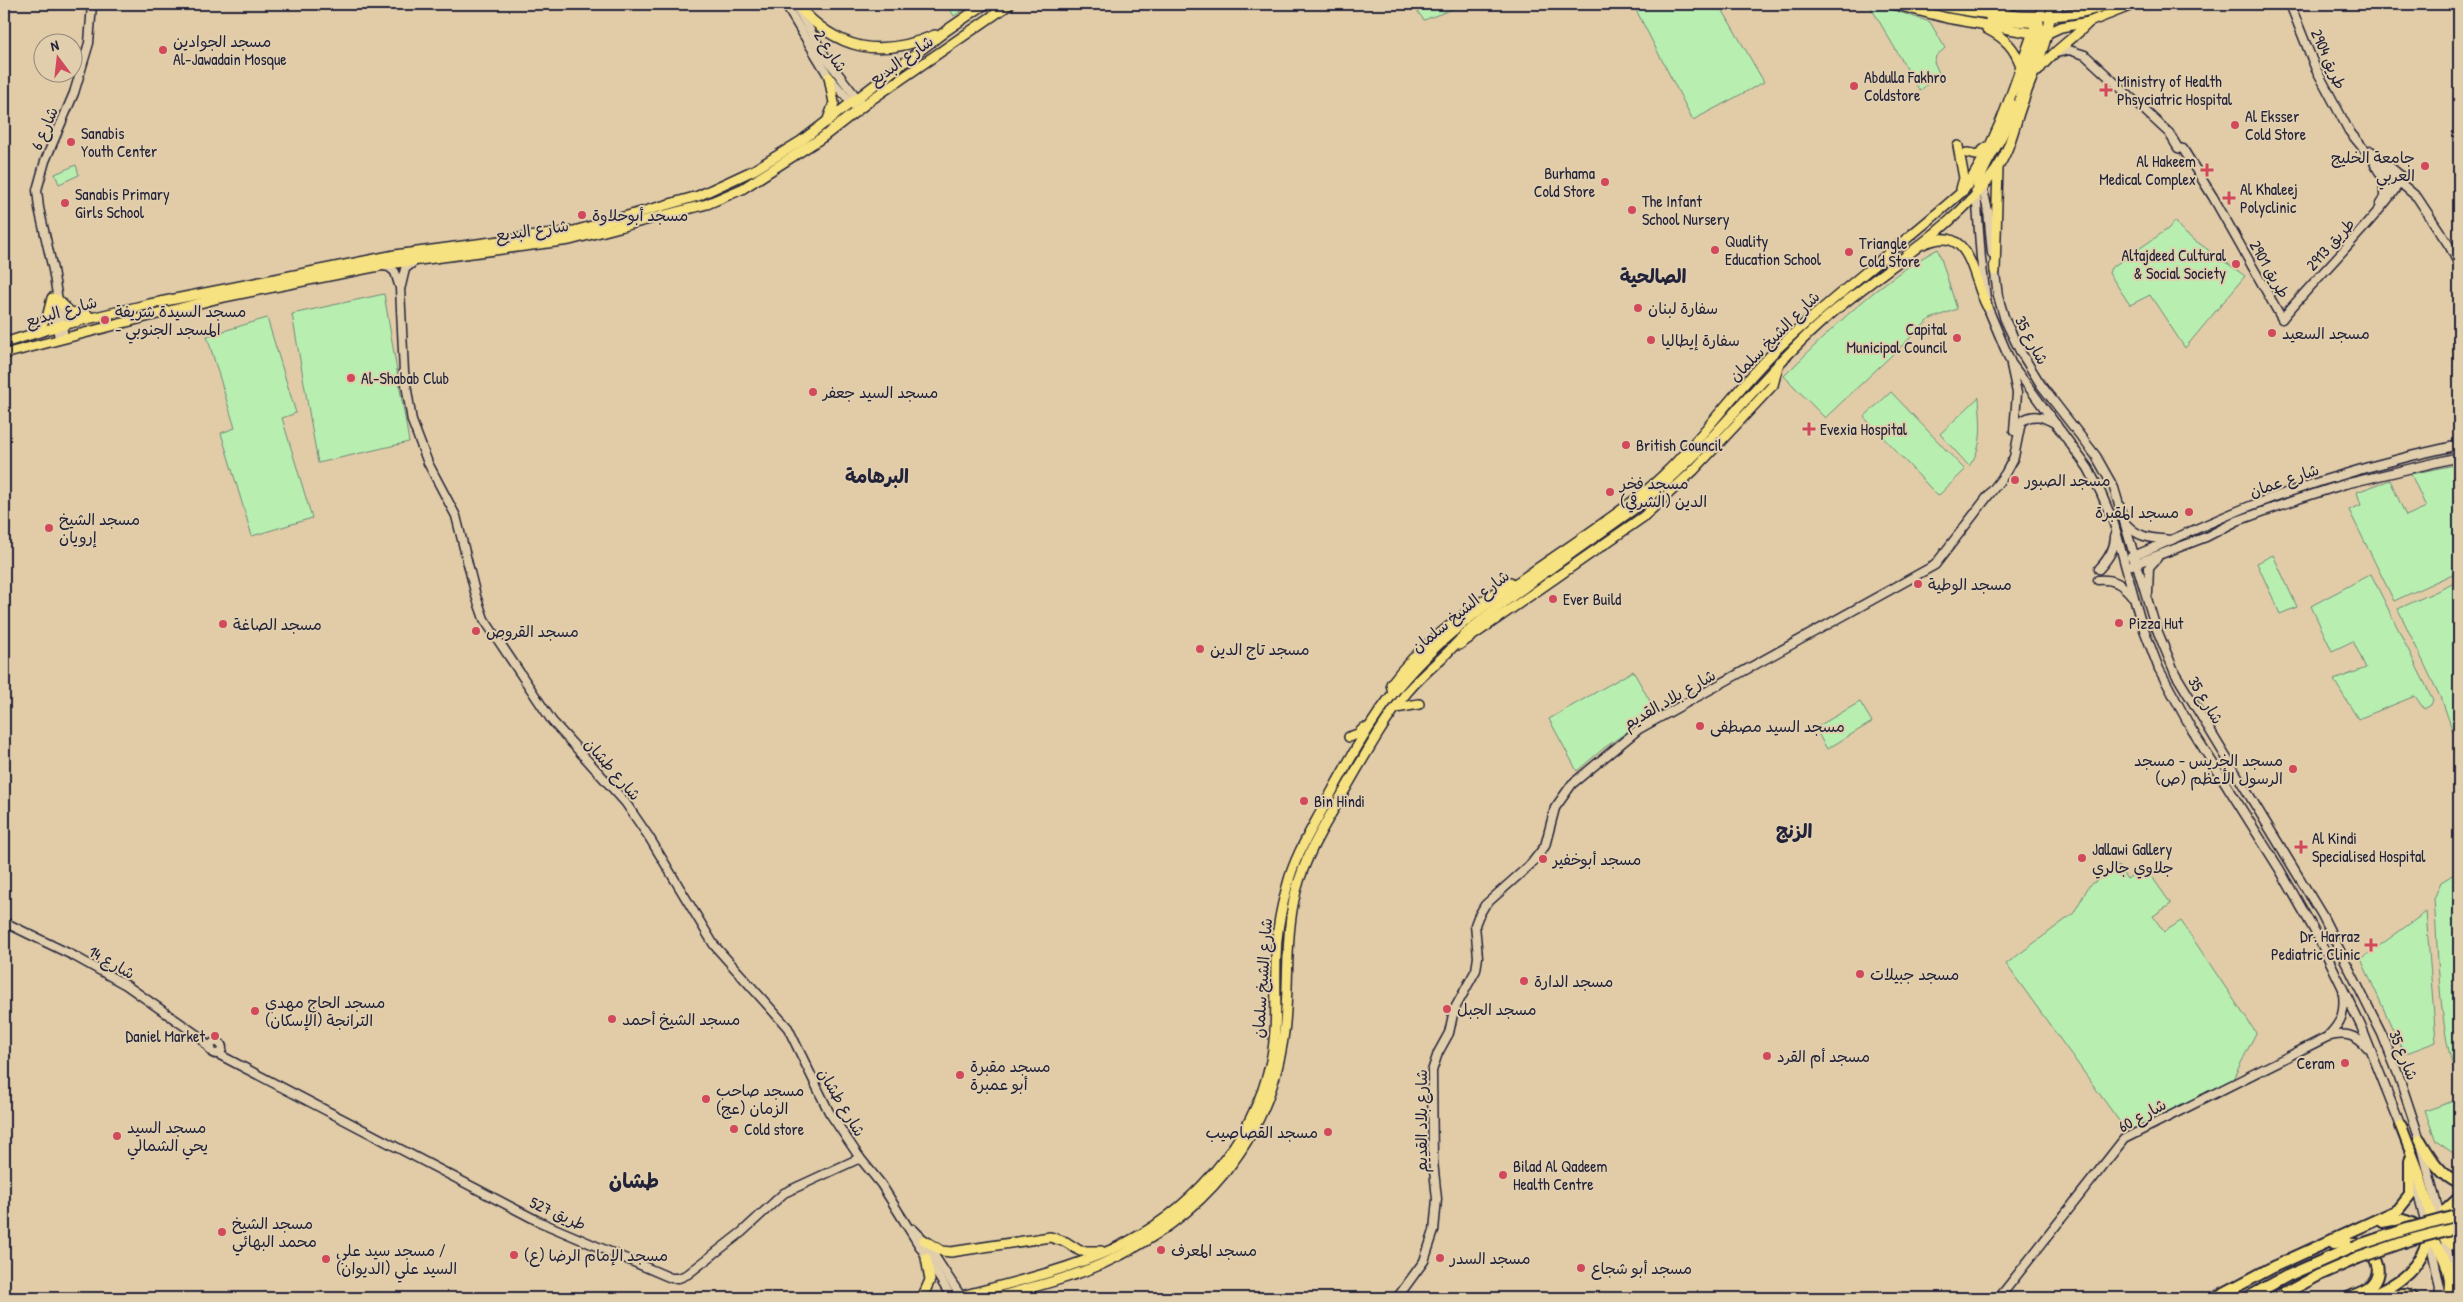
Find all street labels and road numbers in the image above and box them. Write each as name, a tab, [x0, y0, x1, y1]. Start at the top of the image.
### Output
street label: طريق 2904	[2306, 25, 2352, 93]
street label: شارع 2	[808, 26, 853, 77]
street label: شارع البديع	[864, 30, 938, 91]
street label: شارع 6	[25, 103, 64, 153]
street label: طريق 2913	[2301, 213, 2359, 275]
street label: شارع البديع	[494, 214, 570, 247]
street label: طريق 2901	[2245, 236, 2295, 302]
street label: شارع الشيخ سلمان	[1724, 286, 1825, 387]
street label: شارع البديع	[22, 290, 100, 333]
street label: شارع 35	[2009, 312, 2054, 369]
street label: شارع عمان	[2246, 458, 2322, 503]
street label: شارع الشيخ سلمان	[1406, 565, 1514, 658]
street label: شارع بلاد القديم	[1619, 664, 1720, 736]
street label: شارع 35	[2182, 672, 2229, 729]
street label: شارع طشان	[579, 733, 646, 806]
street label: شارع الشيخ سلمان	[1247, 917, 1278, 1039]
street label: شارع 14	[84, 940, 139, 985]
street label: شارع 35	[2383, 1027, 2424, 1084]
street label: شارع طشان	[812, 1064, 871, 1141]
street label: شارع بلاد القديم	[1410, 1069, 1434, 1173]
street label: شارع 60	[2114, 1093, 2171, 1138]
street label: طريق 527	[526, 1191, 590, 1235]

